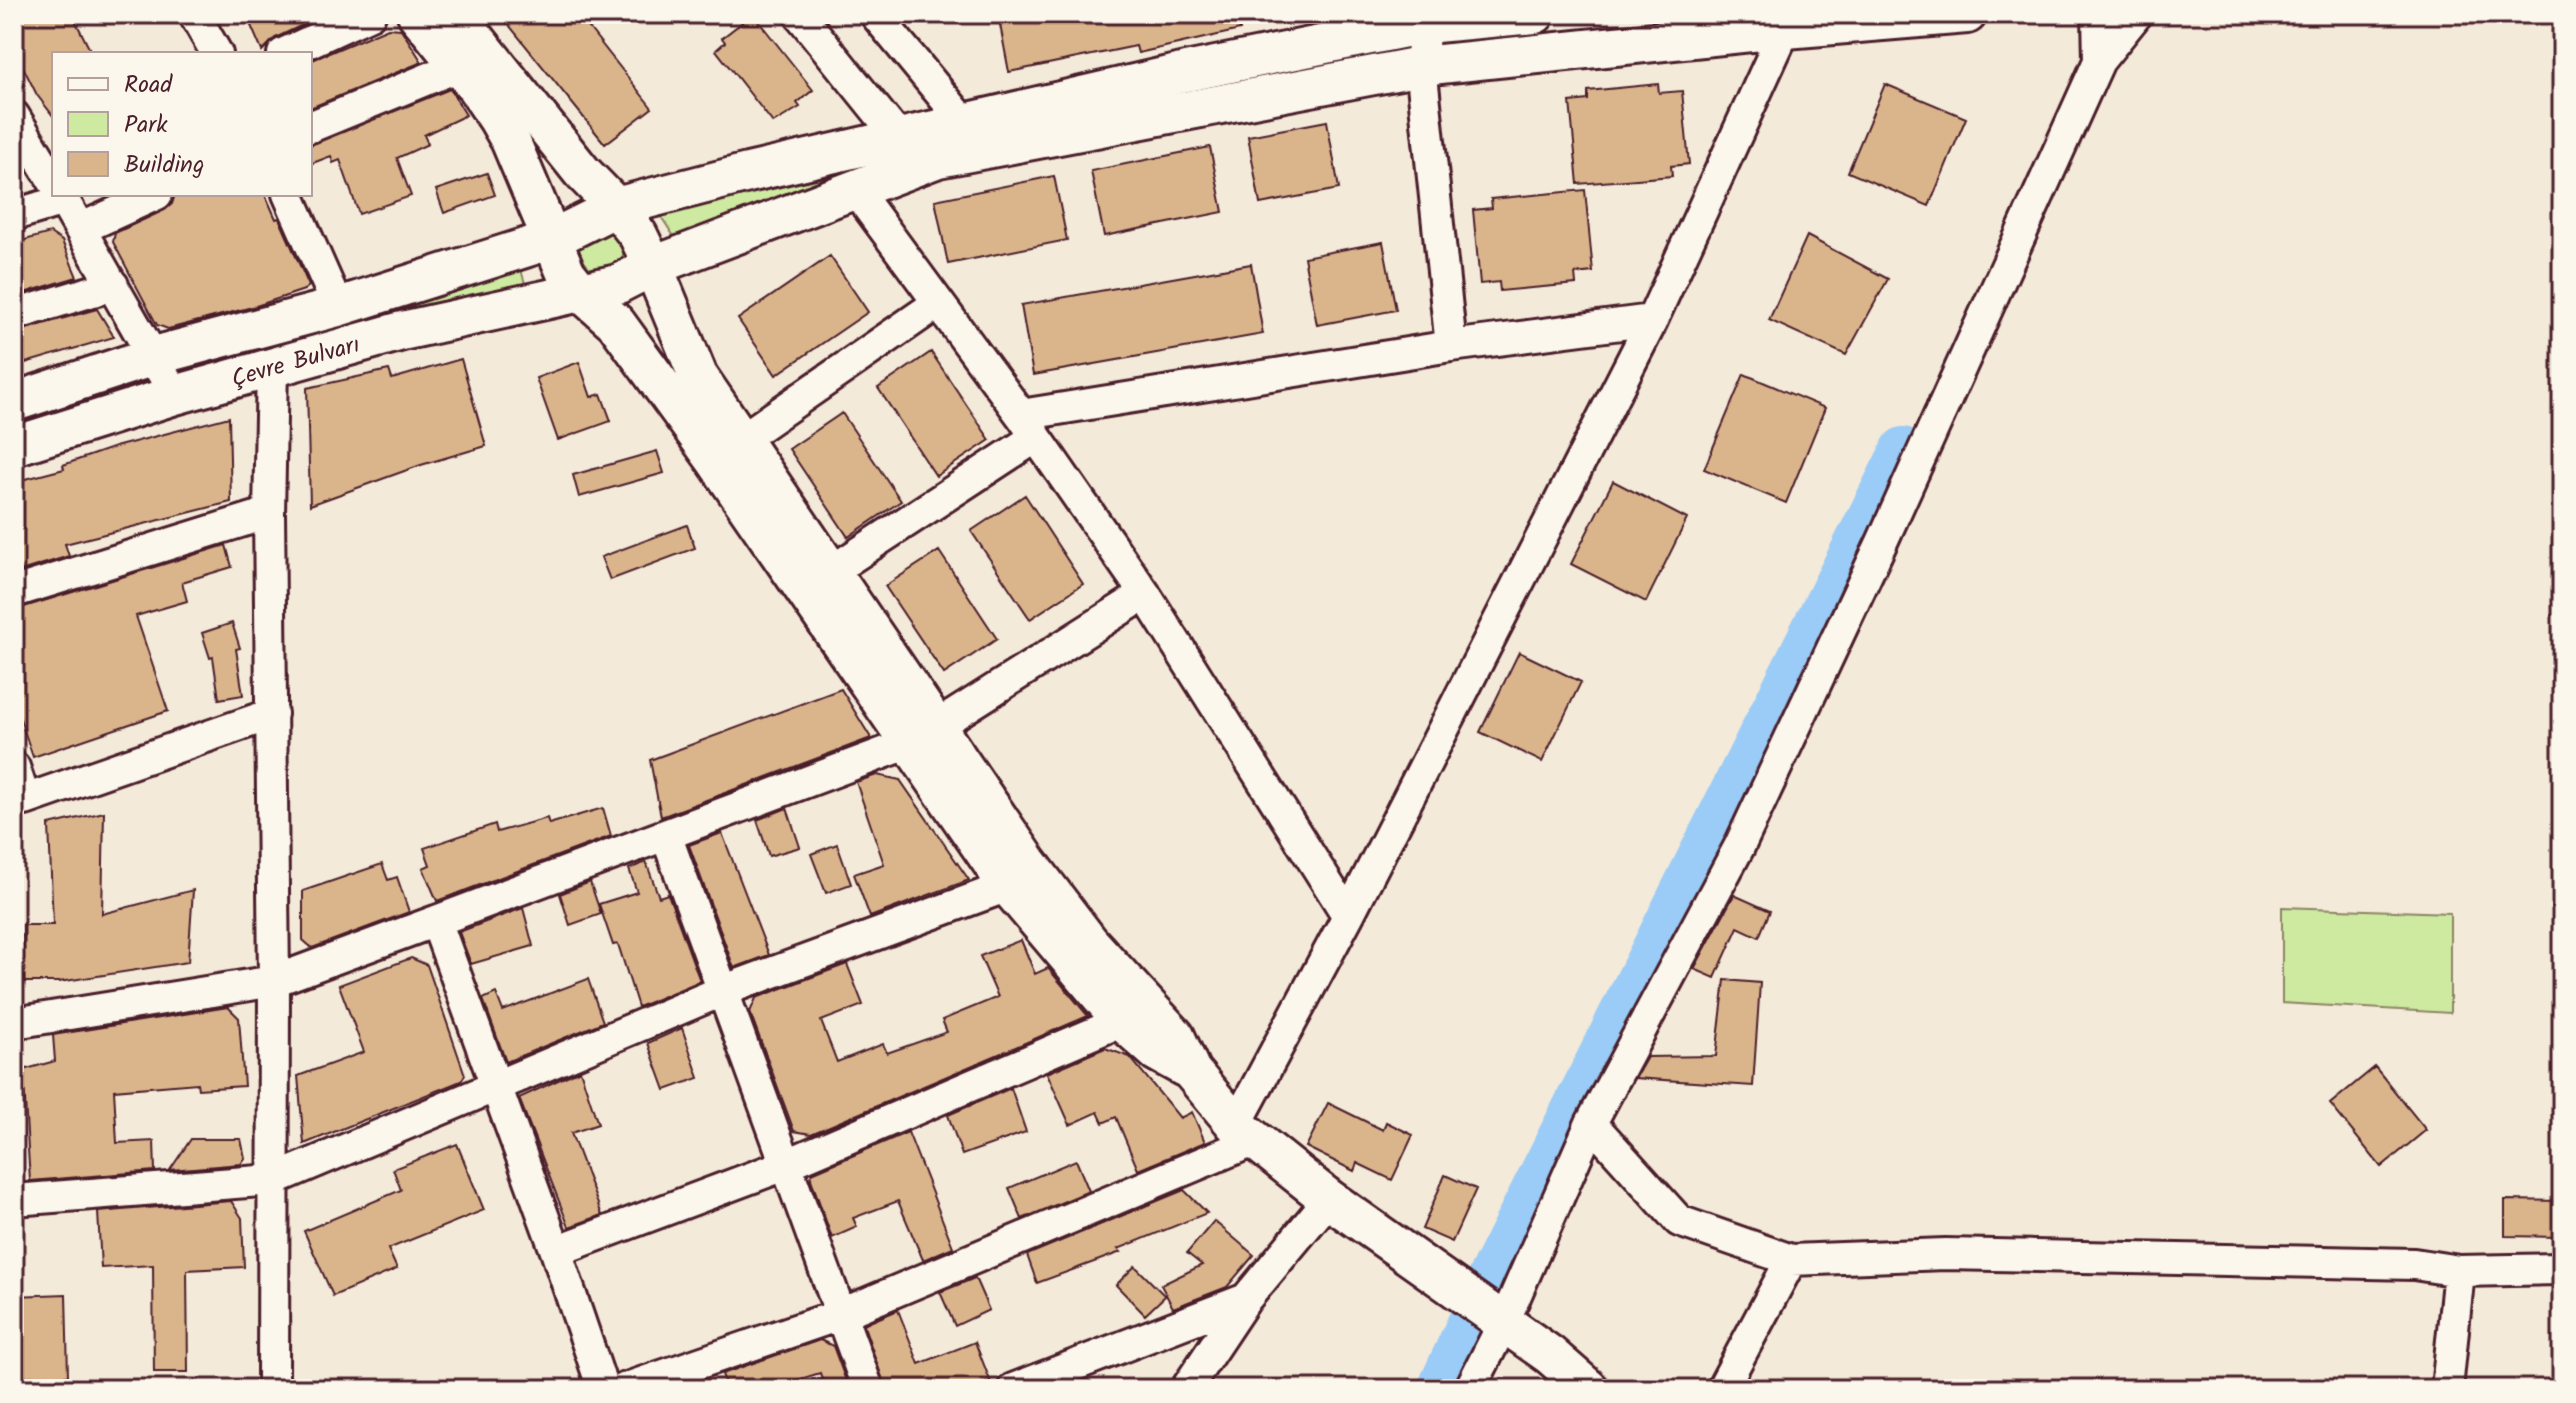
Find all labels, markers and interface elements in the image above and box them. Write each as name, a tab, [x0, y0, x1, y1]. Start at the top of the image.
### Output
legend	[52, 52, 312, 196]
text: Road	[124, 66, 173, 105]
text: Park	[124, 106, 168, 145]
text: Building	[124, 146, 204, 185]
street label: Çevre Bulvarı	[227, 326, 365, 399]

